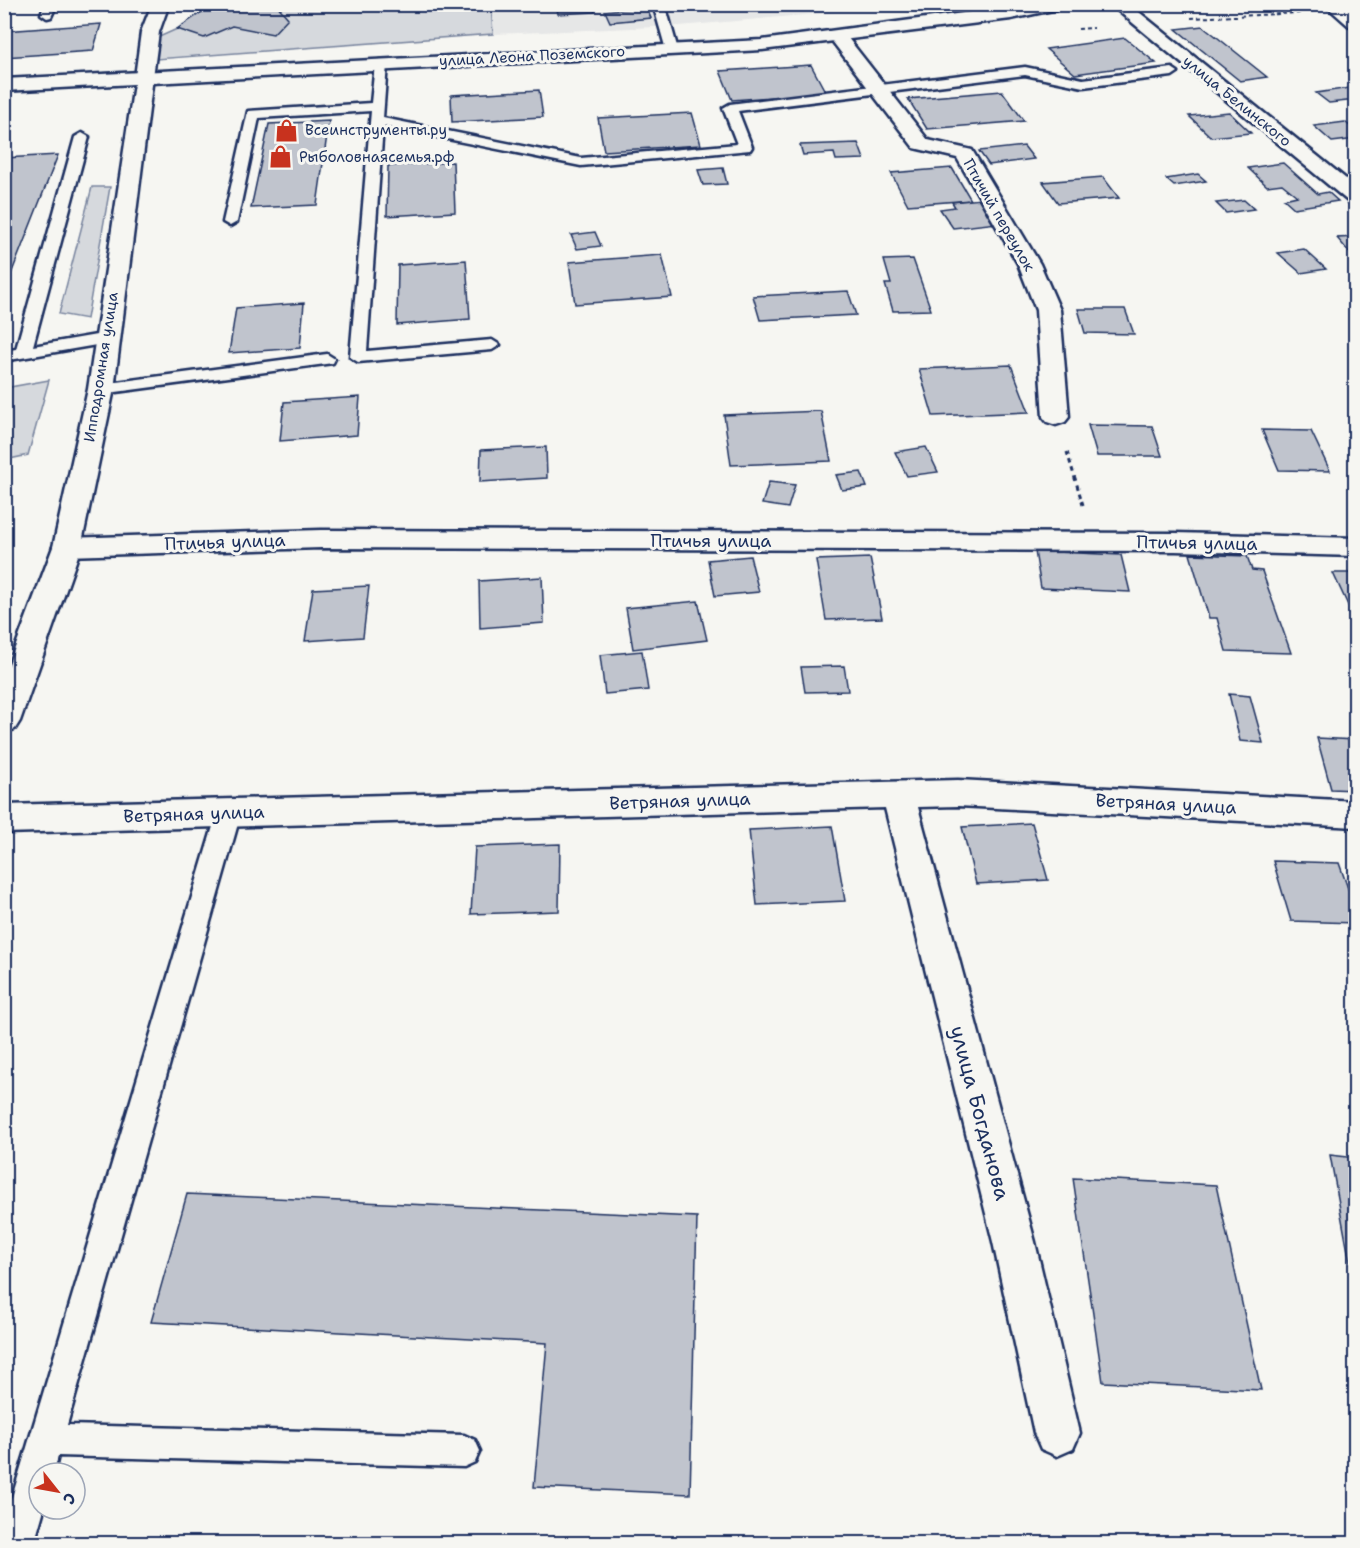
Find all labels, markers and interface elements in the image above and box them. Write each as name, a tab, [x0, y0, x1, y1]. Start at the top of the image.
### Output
street label: улица Леона Поземского	[439, 41, 625, 71]
street label: улица Белинского	[1179, 51, 1295, 151]
shop icon: Всеинструменты.ру	[274, 117, 300, 143]
place label: Всеинструменты.ру	[305, 120, 447, 140]
shop icon: Рыболовнаясемья.рф	[268, 144, 294, 170]
place label: Рыболовнаясемья.рф	[299, 147, 455, 167]
street label: Птичий переулок	[959, 155, 1039, 275]
street label: Ипподромная улица	[79, 290, 123, 444]
street label: Птичья улица	[164, 528, 286, 556]
street label: Птичья улица	[650, 529, 772, 553]
street label: Птичья улица	[1136, 530, 1258, 556]
street label: Ветряная улица	[609, 787, 751, 815]
street label: Ветряная улица	[1095, 788, 1237, 820]
street label: Ветряная улица	[123, 800, 265, 828]
street label: улица Богданова	[943, 1023, 1017, 1203]
north arrow	[27, 1461, 87, 1521]
text: С	[58, 1489, 81, 1508]

